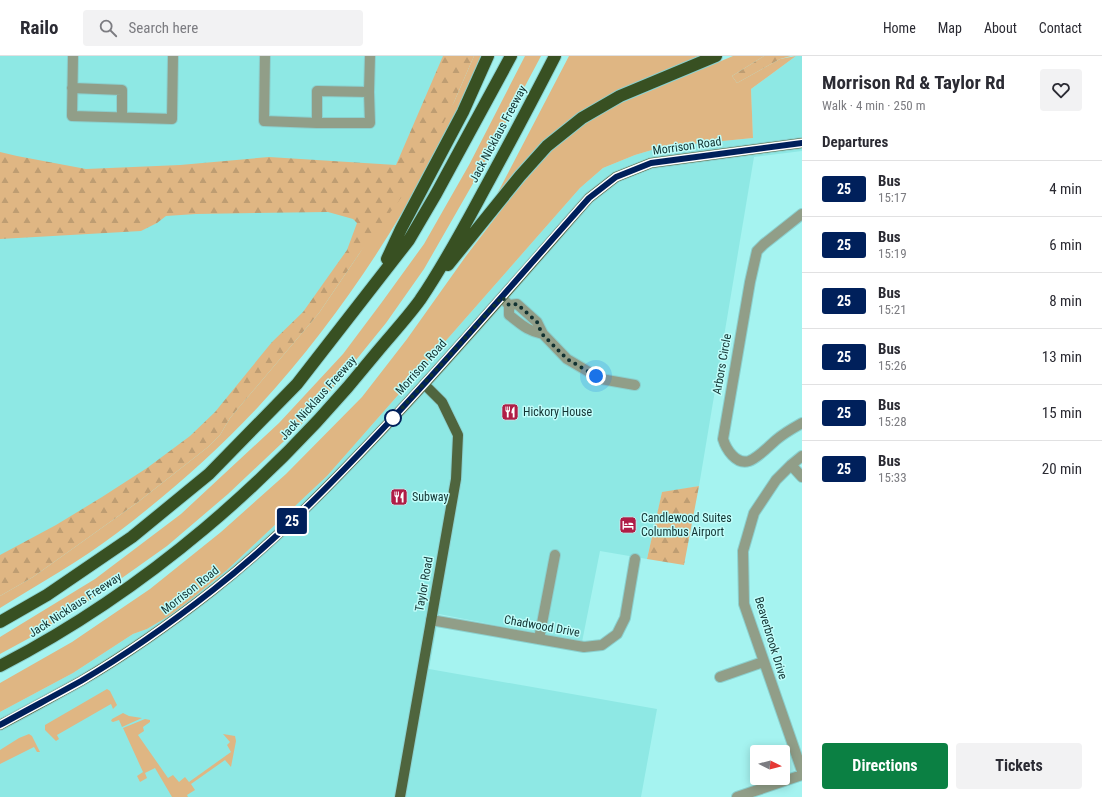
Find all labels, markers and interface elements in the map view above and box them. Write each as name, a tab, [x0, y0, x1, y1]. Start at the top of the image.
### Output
search box	[83, 10, 363, 46]
text: Railo	[20, 16, 59, 39]
icon: search	[97, 17, 119, 39]
text: Search here	[129, 19, 198, 37]
text: Home	[883, 20, 916, 36]
text: Map	[938, 20, 962, 36]
text: About	[984, 20, 1017, 36]
text: Contact	[1039, 20, 1082, 36]
button: heart	[1040, 69, 1082, 111]
text: Morrison Rd & Taylor Rd	[822, 71, 1005, 94]
street label: Jack Nicklaus Freeway	[467, 83, 529, 185]
text: Walk · 4 min · 250 m	[822, 98, 926, 113]
text: Departures	[822, 133, 888, 151]
street label: Morrison Road	[652, 134, 722, 158]
text: Bus	[878, 172, 901, 190]
text: 4 min	[1049, 180, 1082, 198]
text: 25	[837, 181, 851, 197]
text: 15:17	[878, 190, 907, 205]
text: Bus	[878, 228, 901, 246]
text: 6 min	[1049, 236, 1082, 254]
text: 25	[837, 237, 851, 253]
text: 15:19	[878, 246, 907, 261]
text: Bus	[878, 284, 901, 302]
text: 8 min	[1049, 292, 1082, 310]
text: 25	[837, 293, 851, 309]
text: 15:21	[878, 302, 907, 317]
street label: Arbors Circle	[710, 332, 734, 395]
street label: Morrison Road	[393, 337, 449, 397]
text: Bus	[878, 340, 901, 358]
text: 13 min	[1042, 348, 1082, 366]
text: 25	[837, 349, 851, 365]
street label: Jack Nicklaus Freeway	[277, 353, 359, 443]
text: 15:26	[878, 358, 907, 373]
your location	[586, 366, 606, 386]
text: Bus	[878, 396, 901, 414]
restaurant icon: Hickory House	[500, 402, 520, 422]
text: 15 min	[1042, 404, 1082, 422]
place label: Hickory House	[523, 405, 592, 419]
text: 25	[837, 405, 851, 421]
unlabelled marker	[384, 409, 402, 427]
text: 15:28	[878, 414, 907, 429]
text: Bus	[878, 452, 901, 470]
text: 20 min	[1042, 460, 1082, 478]
text: 25	[837, 461, 851, 477]
text: 15:33	[878, 470, 907, 485]
restaurant icon: Subway	[389, 487, 409, 507]
place label: Subway	[412, 490, 448, 504]
line badge: 25	[274, 508, 310, 534]
place label: Candlewood Suites Columbus Airport	[641, 511, 732, 539]
text: 25	[285, 513, 299, 529]
hotel icon: Candlewood Suites Columbus Airport	[618, 515, 638, 535]
street label: Taylor Road	[412, 555, 436, 613]
street label: Morrison Road	[158, 563, 222, 617]
street label: Jack Nicklaus Freeway	[26, 570, 124, 640]
street label: Beaverbrook Drive	[752, 595, 790, 681]
street label: Chadwood Drive	[503, 612, 581, 640]
button: Directions	[822, 743, 948, 789]
button: Tickets	[956, 743, 1082, 789]
north arrow	[750, 745, 790, 785]
map controls	[750, 745, 790, 785]

